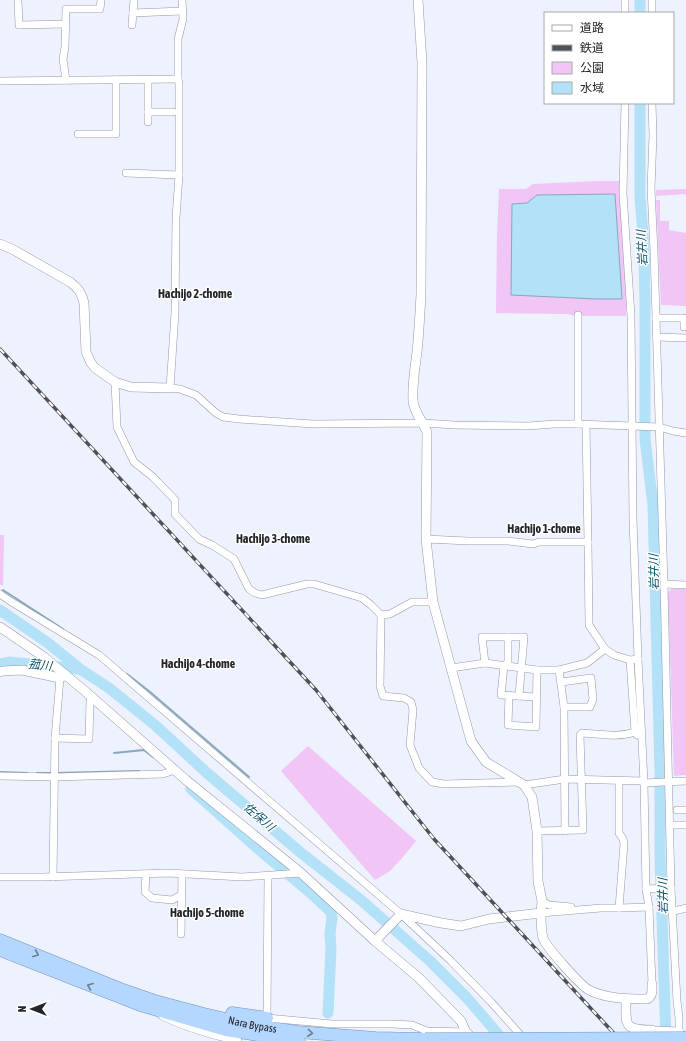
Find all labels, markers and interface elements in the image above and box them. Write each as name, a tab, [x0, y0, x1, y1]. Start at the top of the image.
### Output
legend	[544, 12, 674, 104]
text: 道路	[580, 21, 604, 35]
text: 鉄道	[580, 41, 604, 55]
text: 公園	[580, 61, 604, 75]
text: 水域	[580, 81, 604, 95]
water label: 岩井川	[634, 228, 650, 266]
district label: Hachijo 2-chome	[158, 287, 233, 301]
district label: Hachijo 1-chome	[507, 522, 581, 536]
district label: Hachijo 3-chome	[236, 532, 311, 546]
water label: 岩井川	[647, 552, 661, 590]
water label: 菰川	[27, 657, 55, 673]
district label: Hachijo 4-chome	[161, 657, 236, 671]
water label: 佐保川	[241, 800, 279, 835]
water label: 岩井川	[656, 876, 670, 914]
district label: Hachijo 5-chome	[170, 906, 245, 920]
one-way arrow	[33, 950, 40, 958]
one-way arrow	[87, 983, 94, 991]
north arrow	[12, 989, 52, 1029]
text: N	[16, 1006, 28, 1012]
street label: Nara Bypass	[227, 1014, 278, 1035]
one-way arrow	[307, 1029, 313, 1038]

